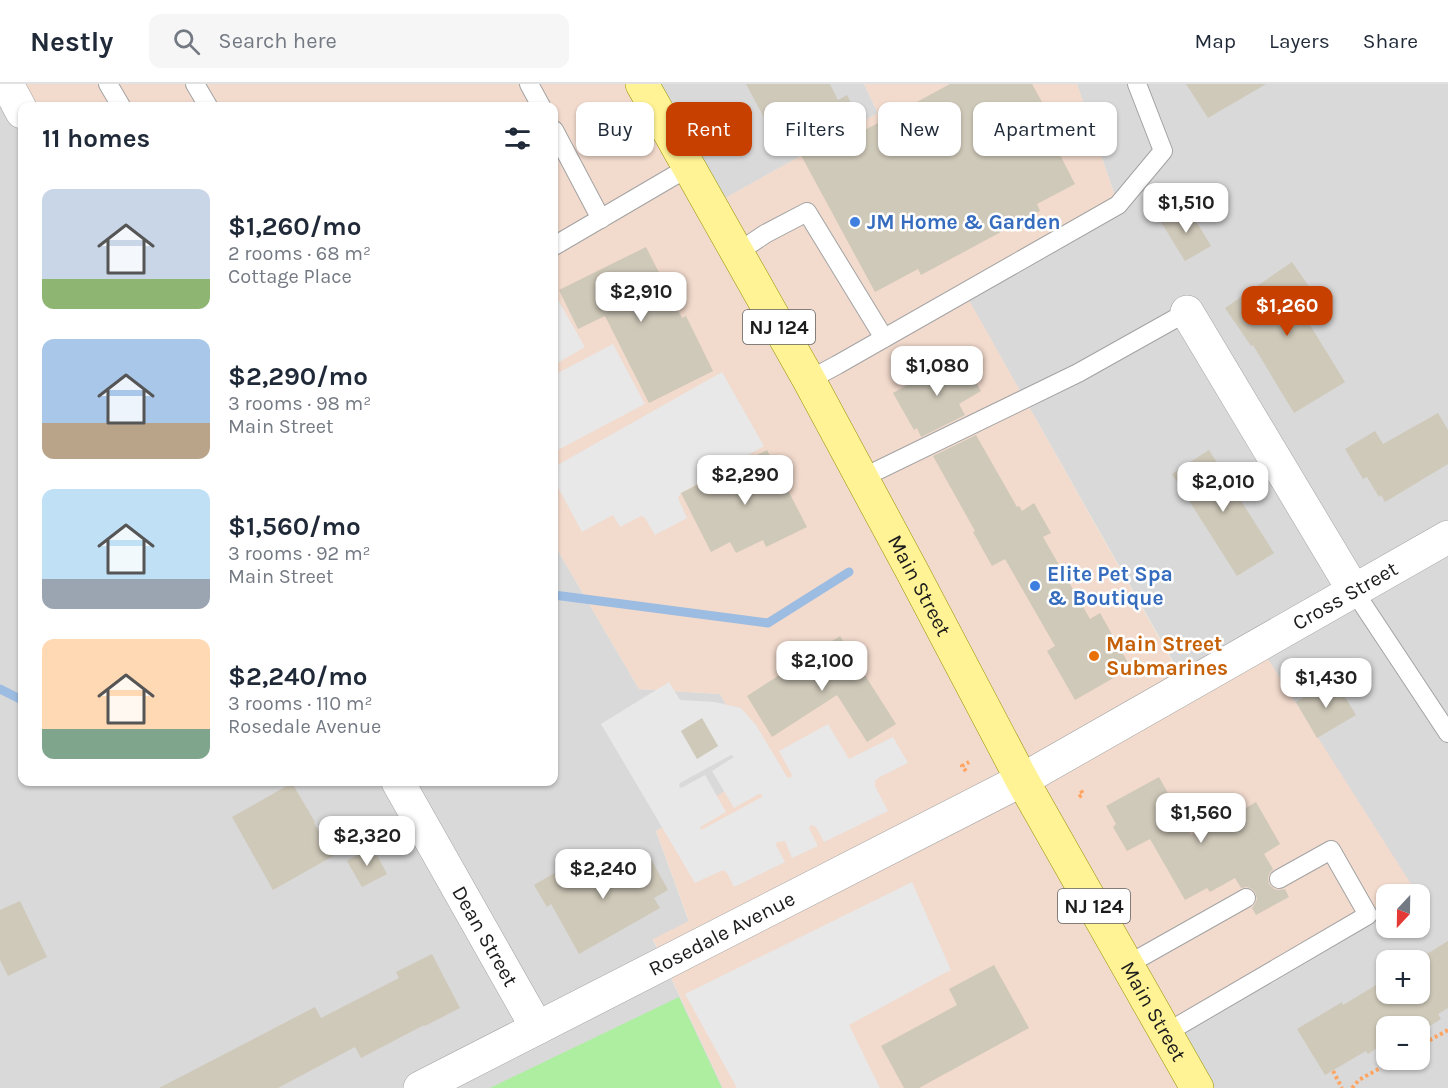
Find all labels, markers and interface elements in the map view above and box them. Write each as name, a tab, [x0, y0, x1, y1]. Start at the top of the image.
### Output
search box	[149, 14, 569, 68]
text: Nestly	[30, 25, 113, 58]
icon: search	[170, 25, 203, 58]
text: Search here	[218, 28, 337, 54]
text: Map	[1194, 29, 1236, 53]
text: Layers	[1269, 29, 1330, 53]
text: Share	[1363, 29, 1418, 53]
chip: Buy	[576, 102, 654, 156]
chip: Rent	[666, 102, 752, 156]
chip: Filters	[764, 102, 866, 156]
chip: New	[878, 102, 961, 156]
chip: Apartment	[973, 102, 1117, 156]
icon: filters	[501, 122, 534, 155]
text: 11 homes	[42, 123, 150, 154]
pin: $1,510	[1137, 183, 1235, 234]
text: $1,510	[1157, 191, 1215, 214]
place label: JM Home & Garden	[867, 210, 1061, 234]
text: $1,260/mo	[228, 211, 361, 242]
icon: home	[90, 213, 162, 285]
marker: JM Home & Garden	[848, 215, 862, 229]
text: 2 rooms · 68 m²	[228, 242, 371, 265]
text: Cottage Place	[228, 265, 352, 288]
pin: $2,910	[592, 272, 690, 323]
text: $2,910	[610, 280, 672, 303]
pin: $1,260	[1238, 286, 1336, 337]
text: $1,260	[1256, 294, 1318, 317]
road number: NJ 124	[743, 310, 815, 344]
pin: $1,080	[888, 346, 986, 397]
text: $1,080	[905, 354, 969, 377]
text: $2,290/mo	[228, 361, 368, 392]
icon: home	[90, 363, 162, 435]
text: 3 rooms · 98 m²	[228, 392, 371, 415]
text: Main Street	[228, 415, 334, 438]
pin: $2,290	[696, 455, 794, 506]
pin: $2,010	[1174, 462, 1272, 513]
text: $2,290	[711, 463, 779, 486]
text: $2,010	[1191, 470, 1255, 493]
text: $1,560/mo	[228, 511, 361, 542]
icon: home	[90, 513, 162, 585]
street label: Main Street	[883, 531, 956, 640]
text: 3 rooms · 92 m²	[228, 542, 371, 565]
street label: Cross Street	[1288, 556, 1402, 635]
place label: Elite Pet Spa & Boutique	[1047, 562, 1173, 611]
text: Main Street	[228, 565, 334, 588]
marker: Elite Pet Spa & Boutique	[1028, 579, 1042, 593]
place label: Main Street Submarines	[1106, 632, 1228, 680]
pin: $2,100	[773, 641, 871, 692]
text: $2,100	[790, 649, 854, 672]
marker: Main Street Submarines	[1087, 649, 1101, 663]
pin: $1,430	[1277, 658, 1375, 709]
text: $2,240/mo	[228, 661, 368, 692]
icon: home	[90, 663, 162, 735]
text: $1,430	[1295, 666, 1357, 689]
text: 3 rooms · 110 m²	[228, 692, 373, 715]
text: Rosedale Avenue	[228, 715, 381, 738]
pin: $1,560	[1152, 793, 1250, 844]
text: $1,560	[1170, 801, 1232, 824]
pin: $2,320	[318, 816, 416, 867]
text: $2,320	[333, 824, 401, 847]
pin: $2,240	[554, 849, 652, 900]
text: $2,240	[569, 857, 637, 880]
street label: Dean Street	[447, 882, 523, 991]
north arrow	[1376, 884, 1430, 938]
map controls	[1376, 884, 1430, 1070]
street label: Rosedale Avenue	[645, 886, 799, 981]
road number: NJ 124	[1058, 889, 1130, 923]
button: +	[1376, 950, 1430, 1004]
street label: Main Street	[1116, 957, 1191, 1066]
button: −	[1376, 1016, 1430, 1070]

